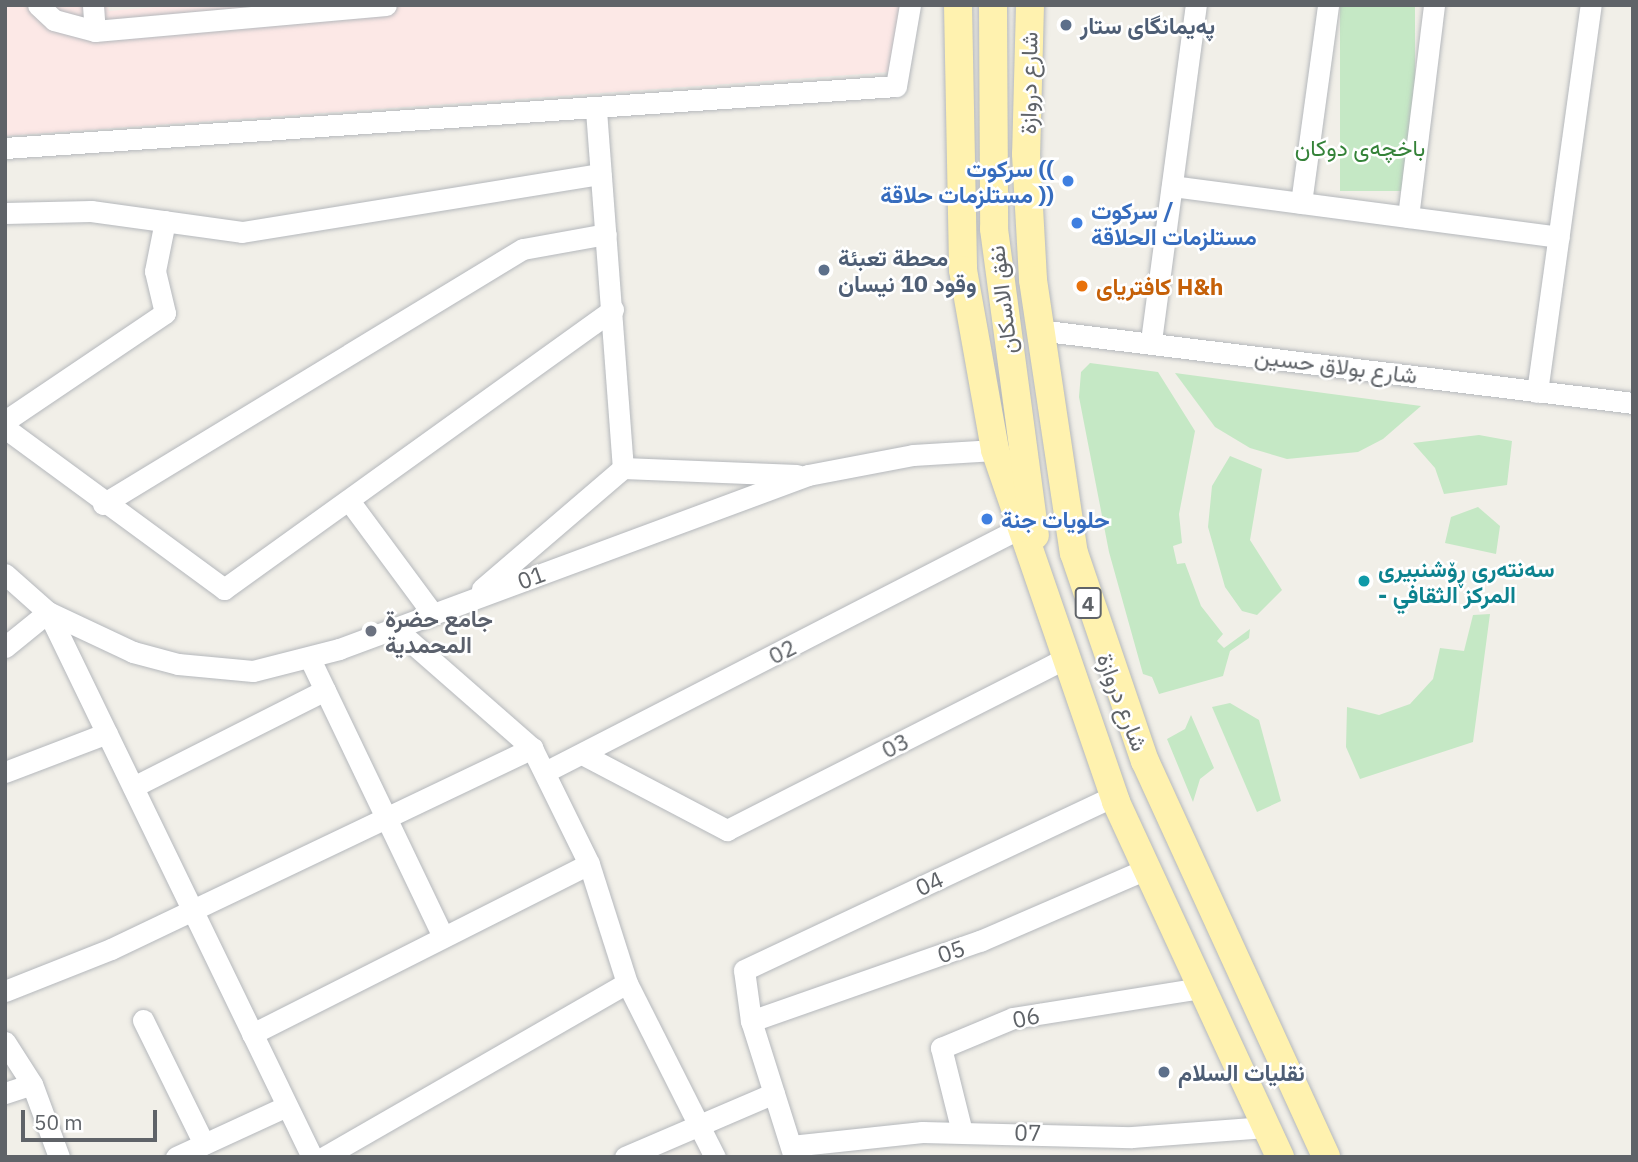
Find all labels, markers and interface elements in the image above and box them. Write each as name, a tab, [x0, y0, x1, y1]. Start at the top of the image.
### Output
place label: پەیمانگای ستار	[1080, 11, 1215, 39]
marker: پەیمانگای ستار	[1058, 17, 1074, 33]
street label: شارع دروازة	[1013, 31, 1043, 135]
park label: باخچەی دوکان	[1295, 133, 1425, 161]
place label: سركوت (( مستلزمات حلاقة ))	[880, 154, 1054, 208]
marker: سركوت (( مستلزمات حلاقة ))	[1060, 173, 1076, 189]
place label: سركوت / مستلزمات الحلاقة	[1091, 196, 1257, 250]
marker: سركوت / مستلزمات الحلاقة	[1069, 215, 1085, 231]
place label: محطة تعبئة وقود 10 نيسان	[838, 243, 977, 297]
street label: نفق الاسكان	[982, 244, 1022, 356]
marker: محطة تعبئة وقود 10 نيسان	[816, 262, 832, 278]
place label: کافتریای H&h	[1096, 272, 1224, 300]
marker: کافتریای H&h	[1074, 278, 1090, 294]
street label: شارع بولاق حسين	[1253, 341, 1419, 389]
place label: حلویات جنة	[1001, 505, 1110, 533]
marker: حلویات جنة	[979, 511, 995, 527]
place label: سەنتەری ڕۆشنبیری - المرکز الثقافي	[1378, 554, 1555, 608]
street label: 01	[513, 559, 549, 595]
marker: سەنتەری ڕۆشنبیری - المرکز الثقافي	[1356, 573, 1372, 589]
road number: 4	[1074, 586, 1102, 620]
place label: جامع حضرة المحمدية	[385, 604, 493, 658]
marker: جامع حضرة المحمدية	[363, 623, 379, 639]
street label: 02	[763, 632, 801, 670]
street label: شارع دروازة	[1092, 649, 1154, 755]
street label: 03	[876, 726, 914, 764]
street label: 04	[911, 865, 947, 901]
street label: 05	[933, 933, 969, 969]
street label: 06	[1010, 1001, 1042, 1033]
place label: نقليات السلام	[1178, 1058, 1305, 1086]
marker: نقليات السلام	[1156, 1064, 1172, 1080]
scale bar	[24, 1096, 161, 1140]
text: 50 m	[34, 1108, 83, 1136]
street label: 07	[1014, 1118, 1042, 1146]

